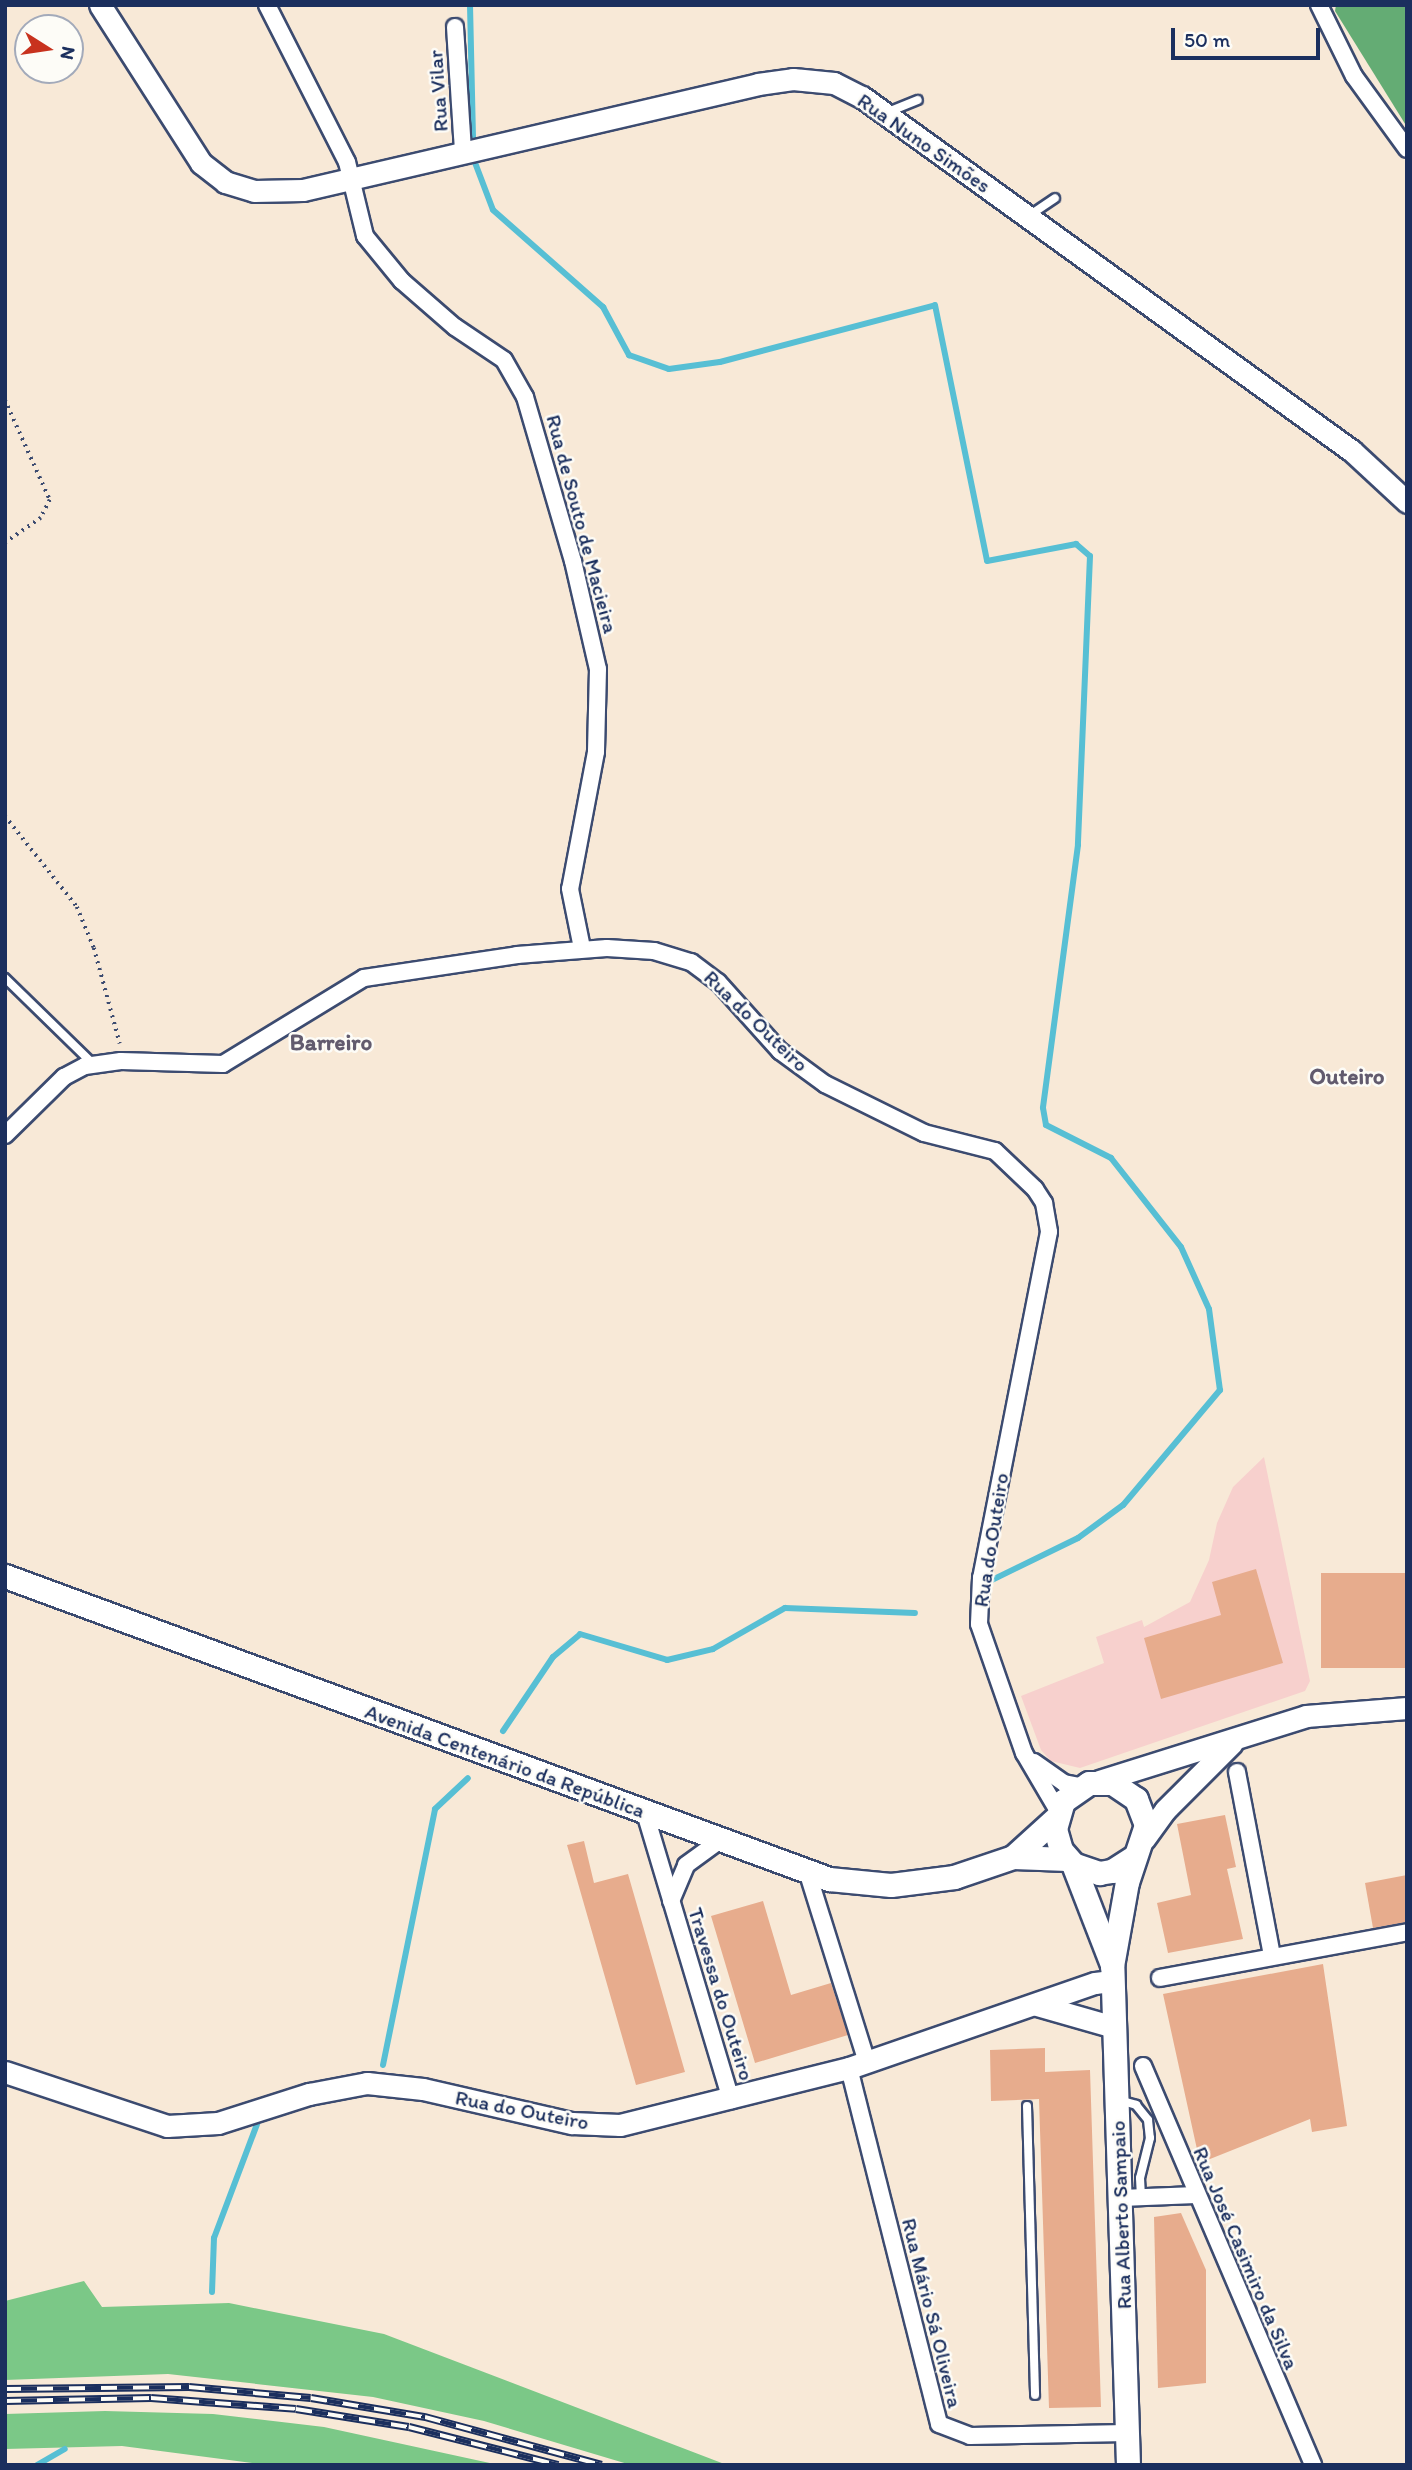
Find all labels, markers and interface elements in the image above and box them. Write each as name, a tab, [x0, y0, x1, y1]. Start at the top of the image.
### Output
north arrow	[14, 14, 84, 84]
scale bar	[1174, 14, 1323, 58]
text: 50 m	[1184, 27, 1230, 52]
text: N	[55, 44, 81, 62]
street label: Rua Vilar	[423, 50, 453, 132]
street label: Rua Nuno Simões	[852, 88, 996, 198]
street label: Rua de Souto de Macieira	[541, 412, 623, 636]
street label: Rua do Outeiro	[699, 965, 813, 1077]
district label: Barreiro	[290, 1028, 372, 1056]
district label: Outeiro	[1309, 1062, 1385, 1090]
street label: Rua do Outeiro	[968, 1471, 1014, 1609]
street label: Avenida Centenário da República	[361, 1698, 649, 1824]
street label: Travessa do Outeiro	[683, 1905, 759, 2083]
street label: Rua do Outeiro	[453, 2085, 591, 2135]
street label: Rua Alberto Sampaio	[1105, 2120, 1137, 2310]
street label: Rua José Casimiro da Silva	[1188, 2143, 1304, 2373]
street label: Rua Mário Sá Oliveira	[896, 2216, 968, 2410]

